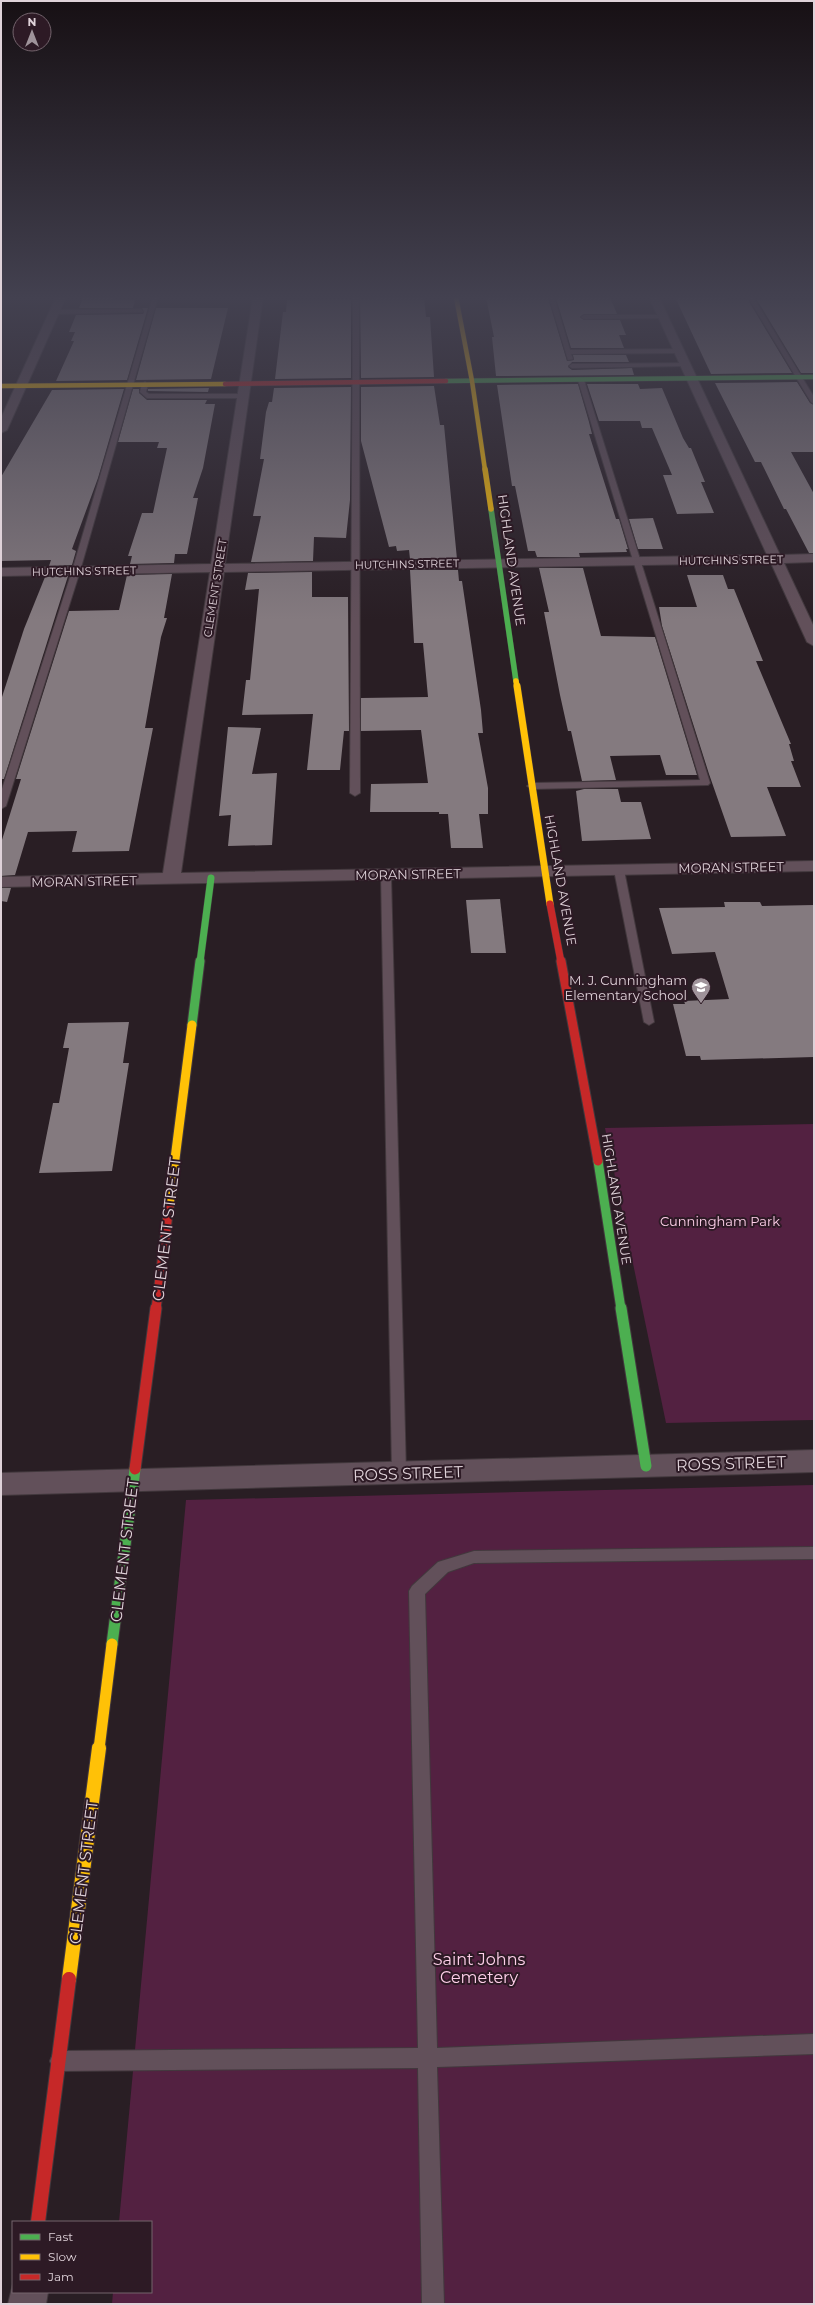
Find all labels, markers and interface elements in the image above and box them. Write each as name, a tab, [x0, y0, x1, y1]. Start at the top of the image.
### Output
north arrow	[12, 12, 52, 52]
text: N	[28, 15, 36, 29]
street label: HIGHLAND AVENUE	[495, 493, 529, 627]
street label: CLEMENT STREET	[200, 537, 230, 638]
street label: HUTCHINS STREET	[679, 552, 784, 568]
street label: HUTCHINS STREET	[355, 556, 460, 572]
street label: HUTCHINS STREET	[32, 563, 137, 579]
street label: HIGHLAND AVENUE	[542, 813, 580, 947]
street label: MORAN STREET	[678, 858, 784, 876]
street label: MORAN STREET	[355, 865, 461, 883]
street label: MORAN STREET	[31, 872, 137, 890]
place label: M. J. Cunningham Elementary School	[564, 972, 687, 1003]
school or university icon: M. J. Cunningham Elementary School	[690, 976, 712, 1004]
street label: HIGHLAND AVENUE	[599, 1132, 635, 1266]
street label: CLEMENT STREET	[148, 1155, 185, 1302]
park label: Cunningham Park	[660, 1213, 780, 1229]
street label: ROSS STREET	[676, 1452, 787, 1475]
street label: ROSS STREET	[353, 1462, 464, 1485]
street label: CLEMENT STREET	[106, 1476, 143, 1623]
street label: CLEMENT STREET	[65, 1798, 102, 1945]
park label: Saint Johns Cemetery	[433, 1950, 525, 1987]
legend	[12, 2221, 152, 2293]
text: Fast	[48, 2229, 73, 2244]
text: Slow	[48, 2249, 77, 2264]
text: Jam	[47, 2269, 74, 2284]

